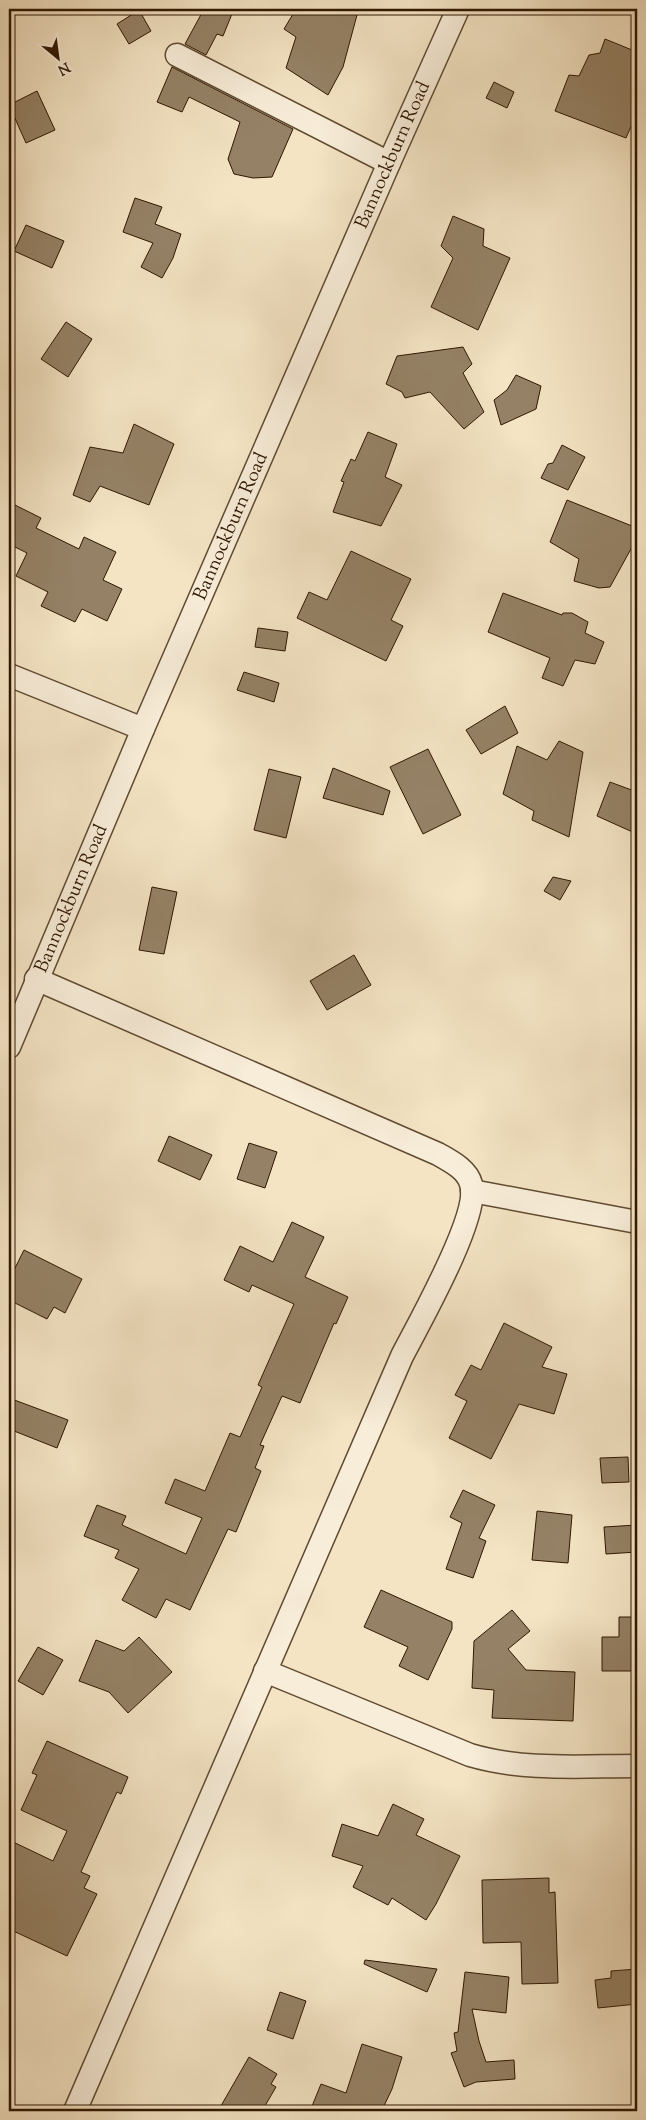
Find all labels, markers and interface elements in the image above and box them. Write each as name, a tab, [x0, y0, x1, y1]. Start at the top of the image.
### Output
north arrow	[32, 32, 82, 82]
text: N	[54, 56, 73, 79]
street label: Bannockburn Road	[348, 77, 437, 233]
street label: Bannockburn Road	[187, 448, 275, 605]
street label: Bannockburn Road	[28, 820, 115, 977]

